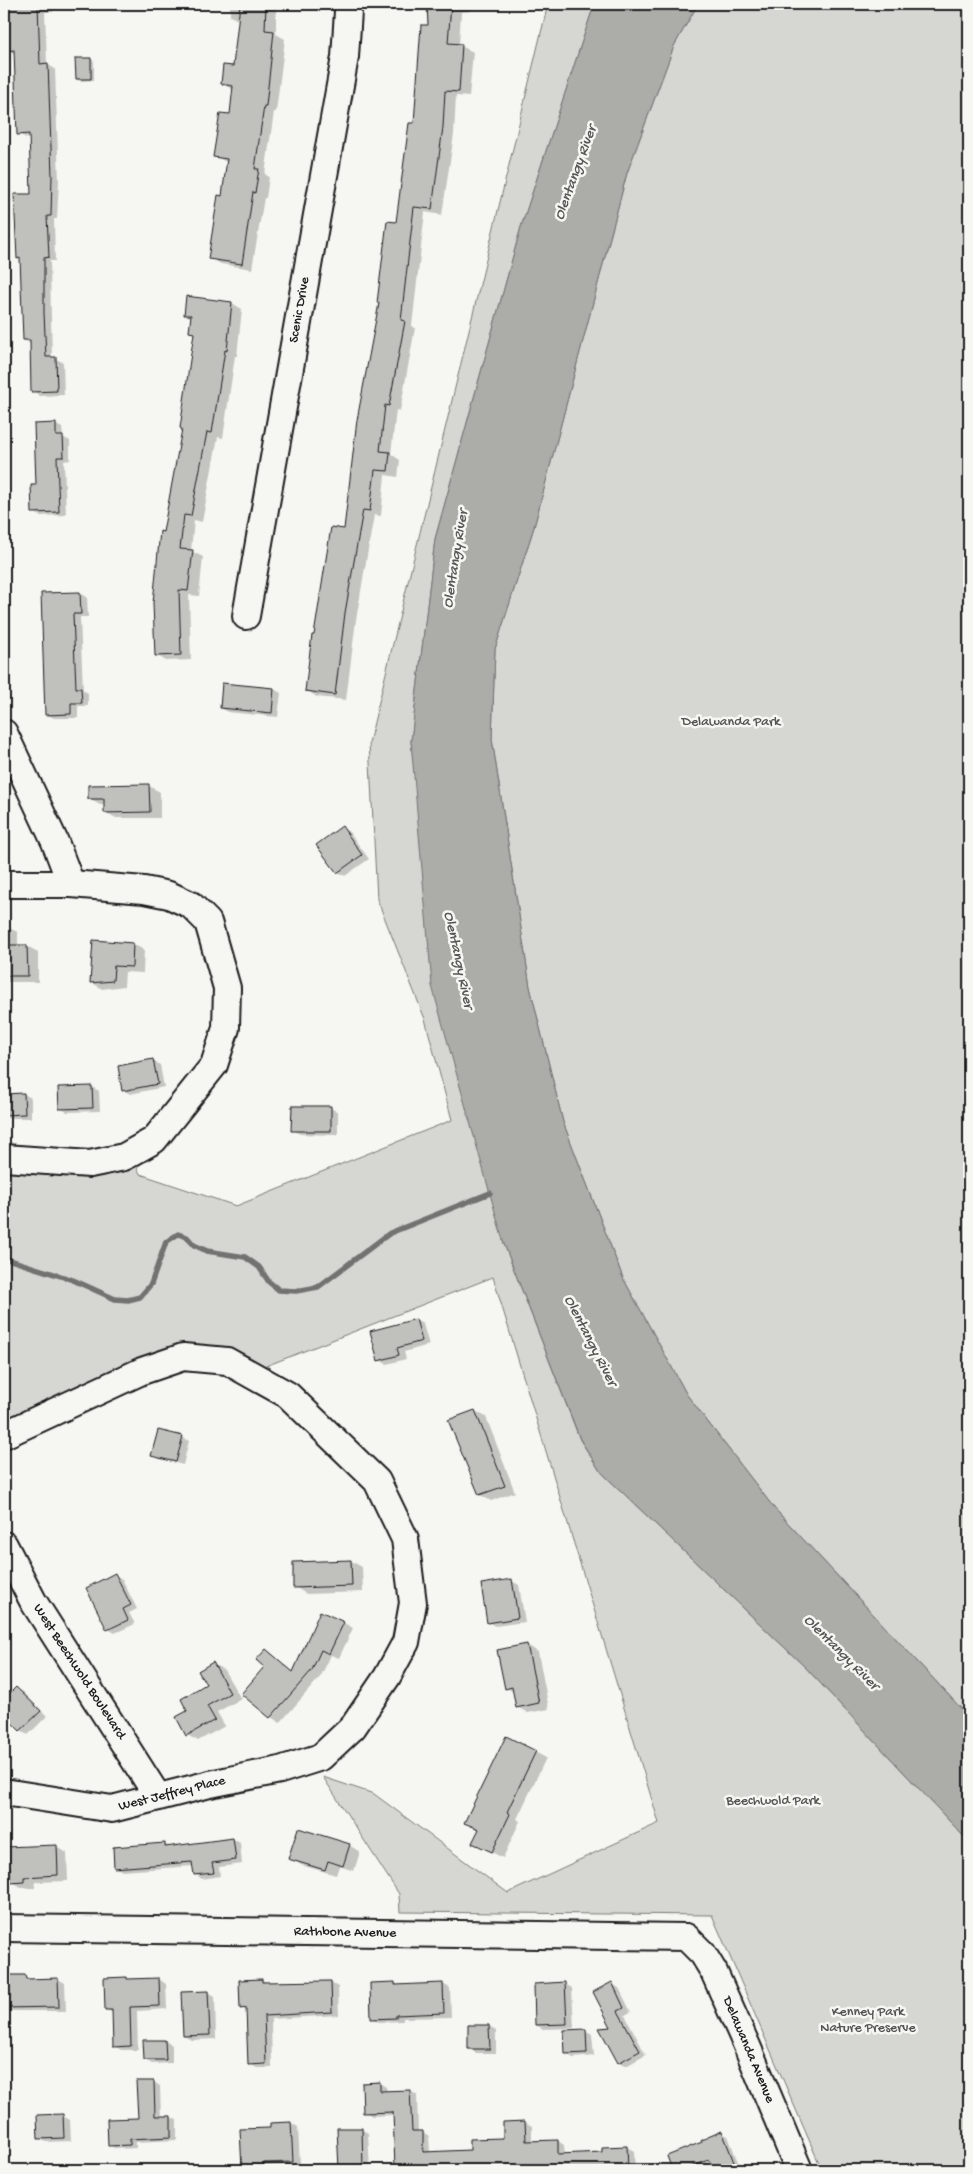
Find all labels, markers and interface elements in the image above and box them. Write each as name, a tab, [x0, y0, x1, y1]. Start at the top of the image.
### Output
water label: Olentangy River	[551, 121, 602, 223]
street label: Scenic Drive	[286, 275, 314, 344]
water label: Olentangy River	[439, 506, 473, 609]
park label: Delawanda Park	[681, 714, 782, 731]
water label: Olentangy River	[439, 910, 478, 1013]
water label: Olentangy River	[560, 1293, 622, 1392]
street label: West Beechwold Boulevard	[29, 1601, 130, 1745]
water label: Olentangy River	[800, 1612, 884, 1696]
street label: West Jeffrey Place	[117, 1772, 228, 1815]
park label: Beechwold Park	[725, 1793, 821, 1810]
street label: Rathbone Avenue	[294, 1924, 397, 1942]
street label: Delawanda Avenue	[718, 1993, 778, 2106]
park label: Kenney Park Nature Preserve	[820, 2004, 916, 2037]

